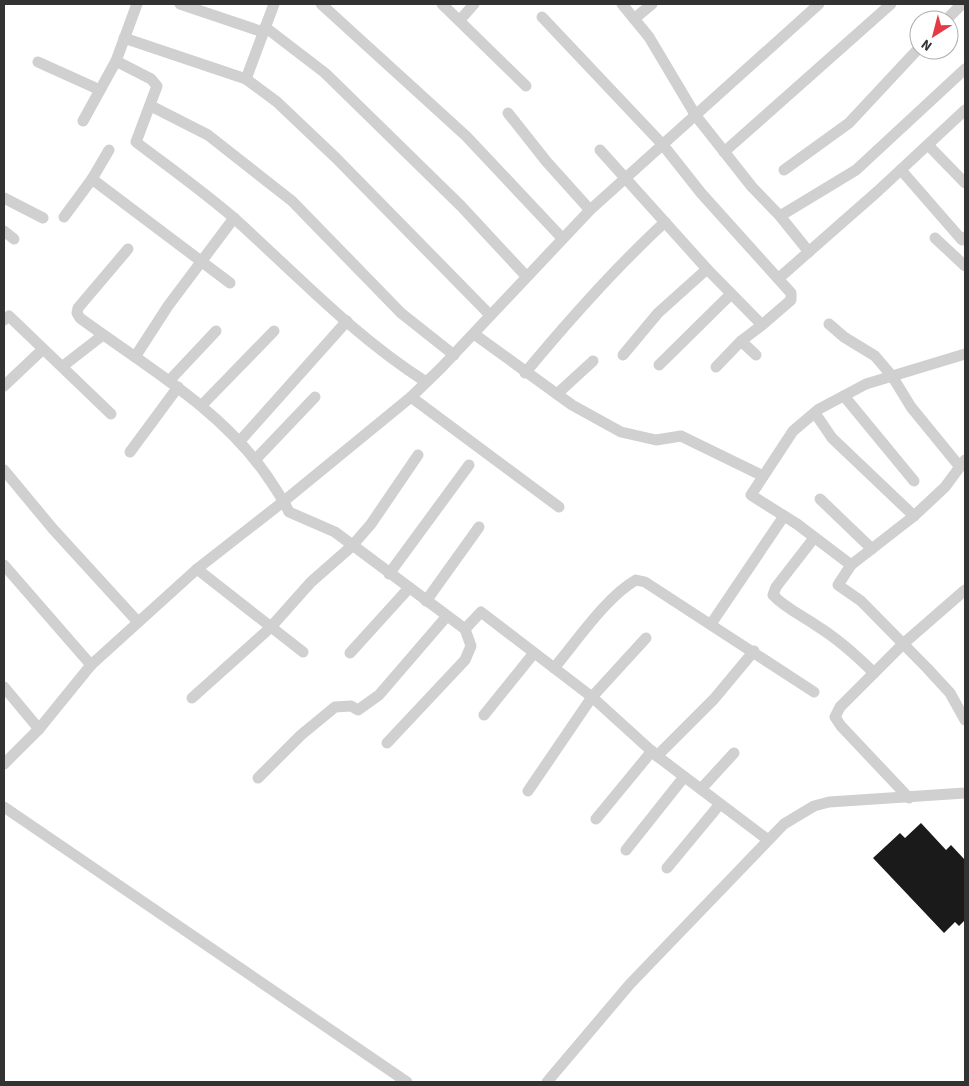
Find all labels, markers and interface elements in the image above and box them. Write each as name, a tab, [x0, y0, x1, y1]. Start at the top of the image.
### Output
north arrow	[909, 10, 959, 60]
text: N	[917, 34, 937, 56]

